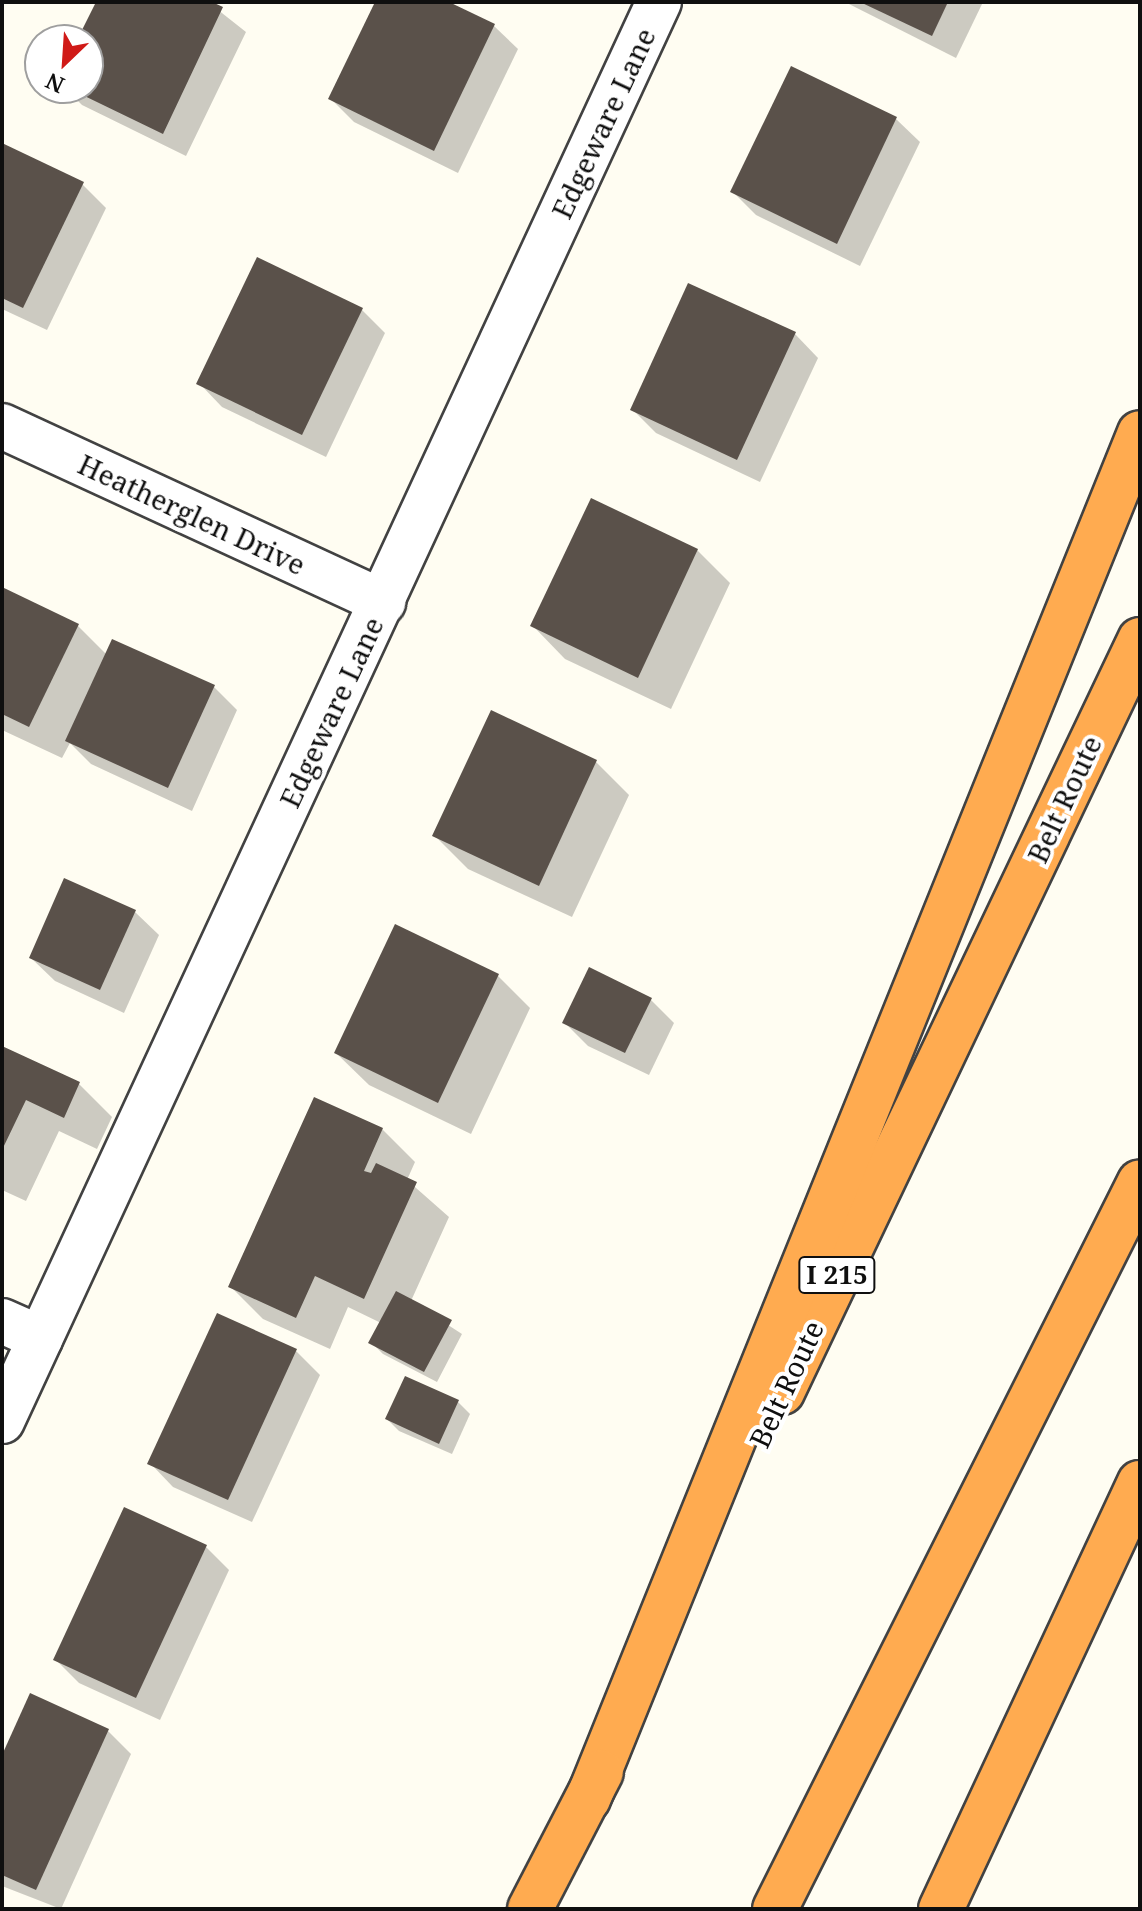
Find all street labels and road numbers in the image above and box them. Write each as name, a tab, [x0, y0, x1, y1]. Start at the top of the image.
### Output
street label: Edgeware Lane	[544, 22, 662, 224]
street label: Heatherglen Drive	[73, 447, 311, 581]
street label: Edgeware Lane	[272, 611, 390, 813]
street label: Belt Route	[1020, 730, 1108, 868]
road number: I 215	[797, 1253, 877, 1297]
street label: Belt Route	[742, 1315, 830, 1453]

